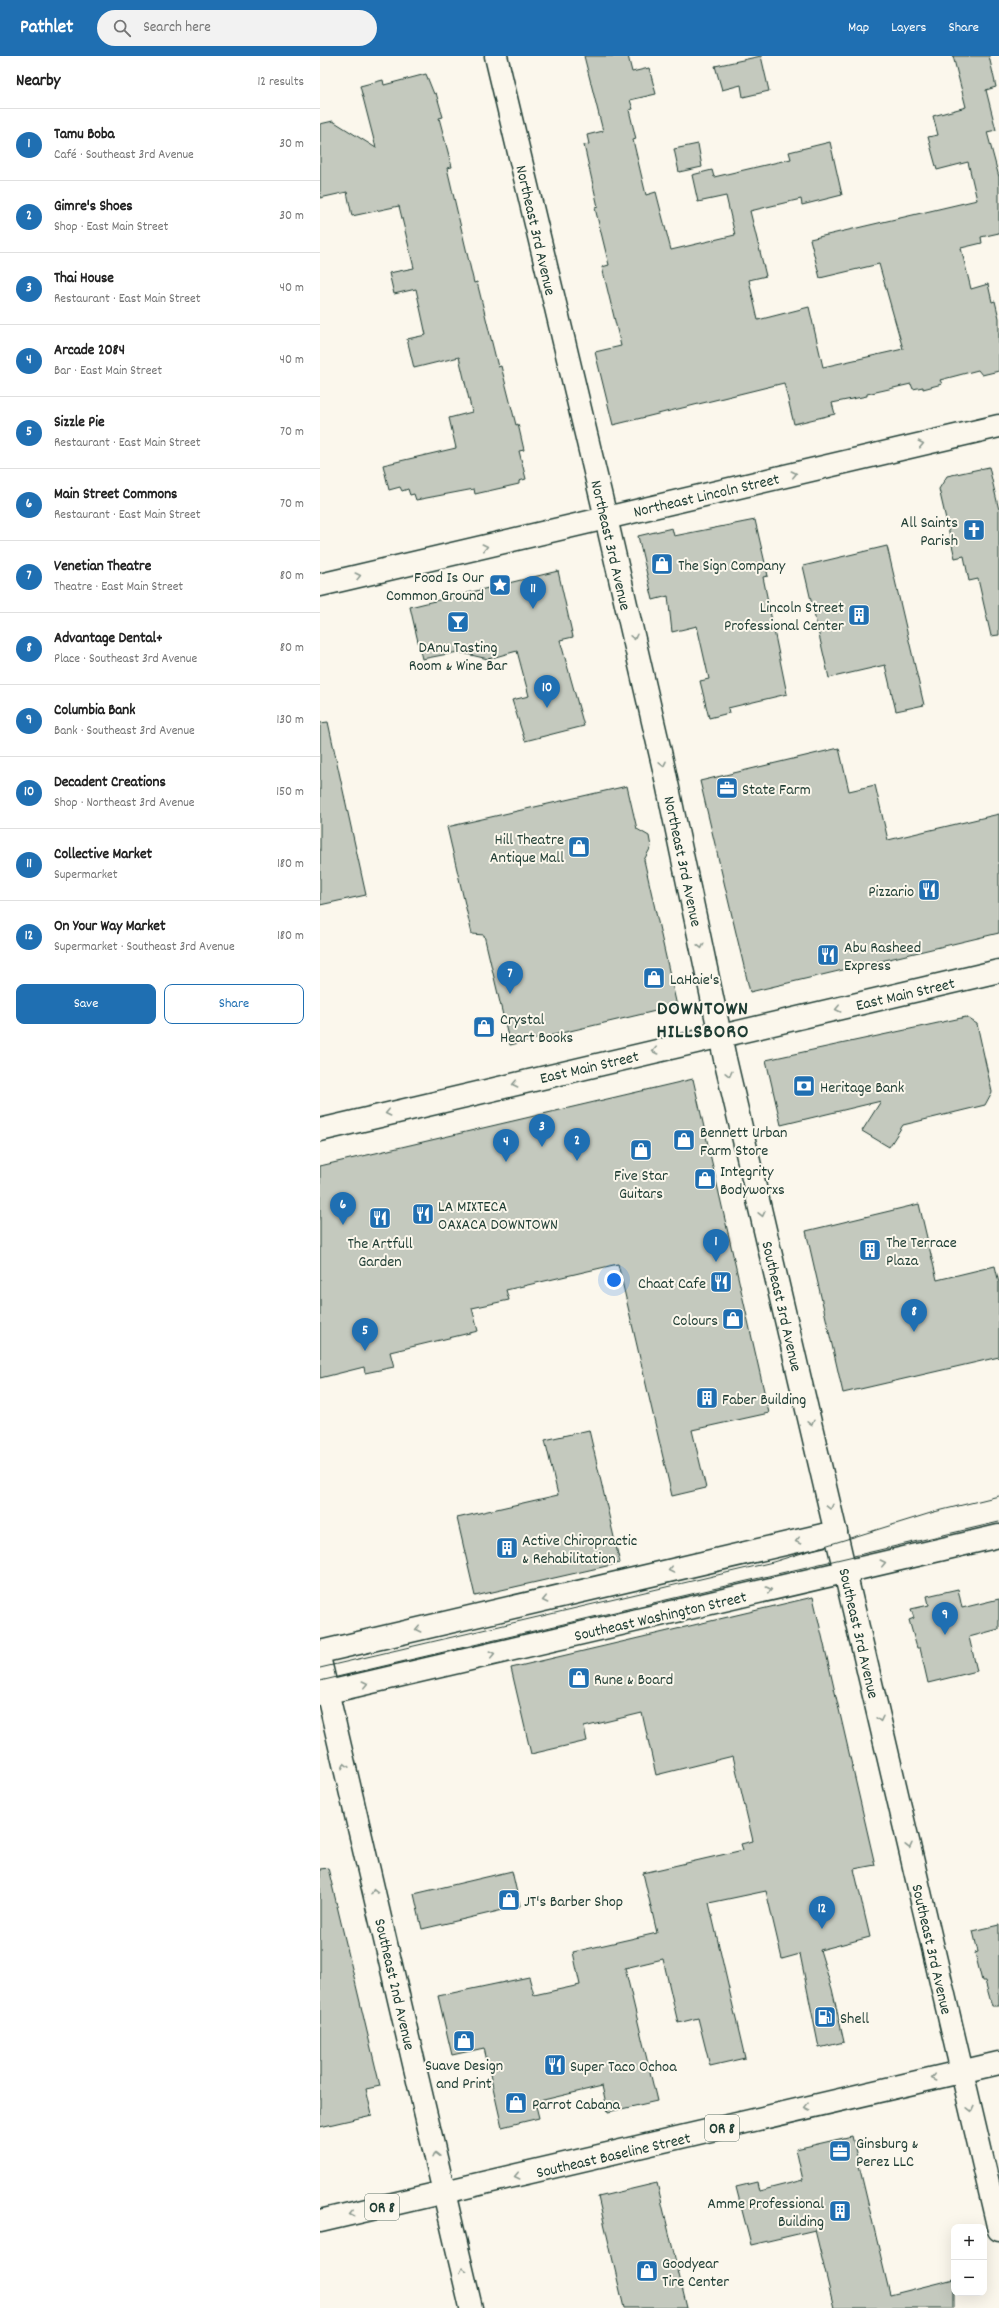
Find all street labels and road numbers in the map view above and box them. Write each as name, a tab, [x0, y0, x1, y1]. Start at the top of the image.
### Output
street label: Northeast 3rd Avenue	[508, 163, 561, 298]
street label: Northeast Lincoln Street	[631, 468, 782, 524]
street label: Northeast 3rd Avenue	[583, 478, 636, 613]
street label: Northeast 3rd Avenue	[656, 794, 707, 929]
street label: East Main Street	[854, 973, 957, 1018]
street label: East Main Street	[538, 1046, 641, 1091]
street label: Southeast 3rd Avenue	[754, 1239, 807, 1374]
street label: Southeast 3rd Avenue	[831, 1566, 884, 1701]
street label: Southeast Washington Street	[572, 1586, 749, 1648]
street label: Southeast 3rd Avenue	[904, 1882, 957, 2017]
street label: Southeast 2nd Avenue	[367, 1916, 420, 2053]
road number: OR 8	[705, 2115, 739, 2141]
street label: Southeast Baseline Street	[534, 2127, 693, 2185]
road number: OR 8	[365, 2194, 399, 2220]

